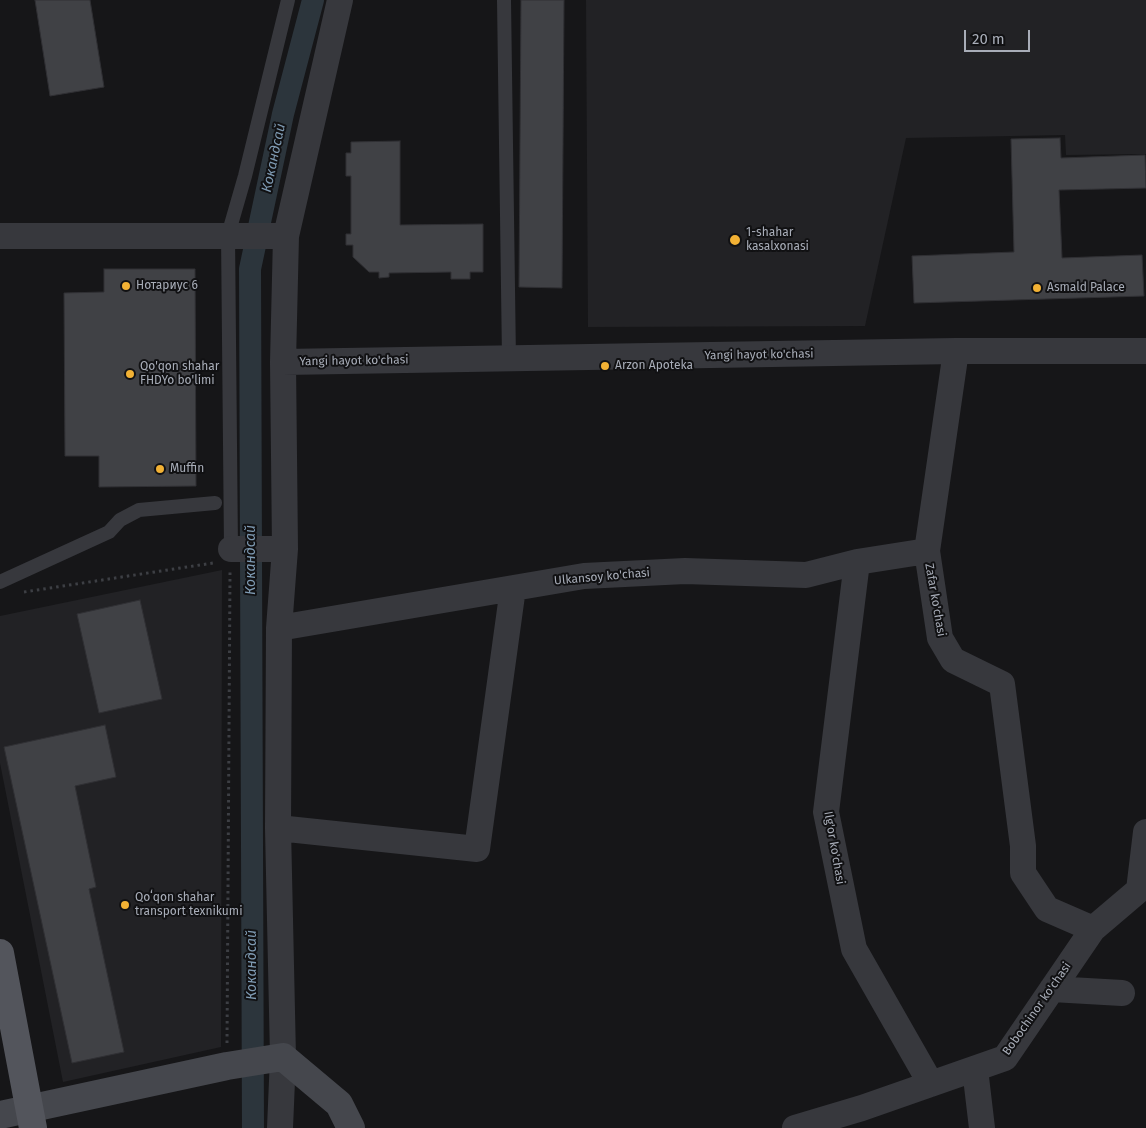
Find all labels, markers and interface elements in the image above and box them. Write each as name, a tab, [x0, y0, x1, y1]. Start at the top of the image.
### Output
scale bar	[966, 20, 1032, 52]
text: 20 m	[972, 30, 1005, 48]
water label: Кокандсай	[259, 122, 289, 194]
place label: 1-shahar kasalxonasi	[746, 226, 809, 254]
marker: 1-shahar kasalxonasi	[728, 233, 742, 247]
place label: Нотариус 6	[136, 279, 198, 293]
marker: Нотариус 6	[120, 280, 132, 292]
place label: Asmald Palace	[1047, 281, 1125, 295]
marker: Asmald Palace	[1031, 282, 1043, 294]
street label: Yangi hayot ko'chasi	[704, 347, 814, 363]
street label: Yangi hayot ko'chasi	[299, 353, 409, 369]
place label: Arzon Apoteka	[615, 359, 693, 373]
place label: Qo'qon shahar FHDYo bo'limi	[140, 360, 219, 388]
marker: Arzon Apoteka	[599, 360, 611, 372]
marker: Qo'qon shahar FHDYo bo'limi	[124, 368, 136, 380]
place label: Muffin	[170, 462, 204, 476]
marker: Muffin	[154, 463, 166, 475]
water label: Кокандсай	[243, 525, 259, 595]
street label: Zafar ko'chasi	[921, 562, 949, 638]
street label: Ulkansoy ko'chasi	[553, 566, 651, 588]
street label: Ilg'or ko'chasi	[820, 810, 848, 886]
place label: Qoʻqon shahar transport texnikumi	[135, 891, 243, 919]
marker: Qoʻqon shahar transport texnikumi	[119, 899, 131, 911]
water label: Кокандсай	[244, 930, 260, 1000]
street label: Bobochinor ko'chasi	[1000, 960, 1074, 1058]

